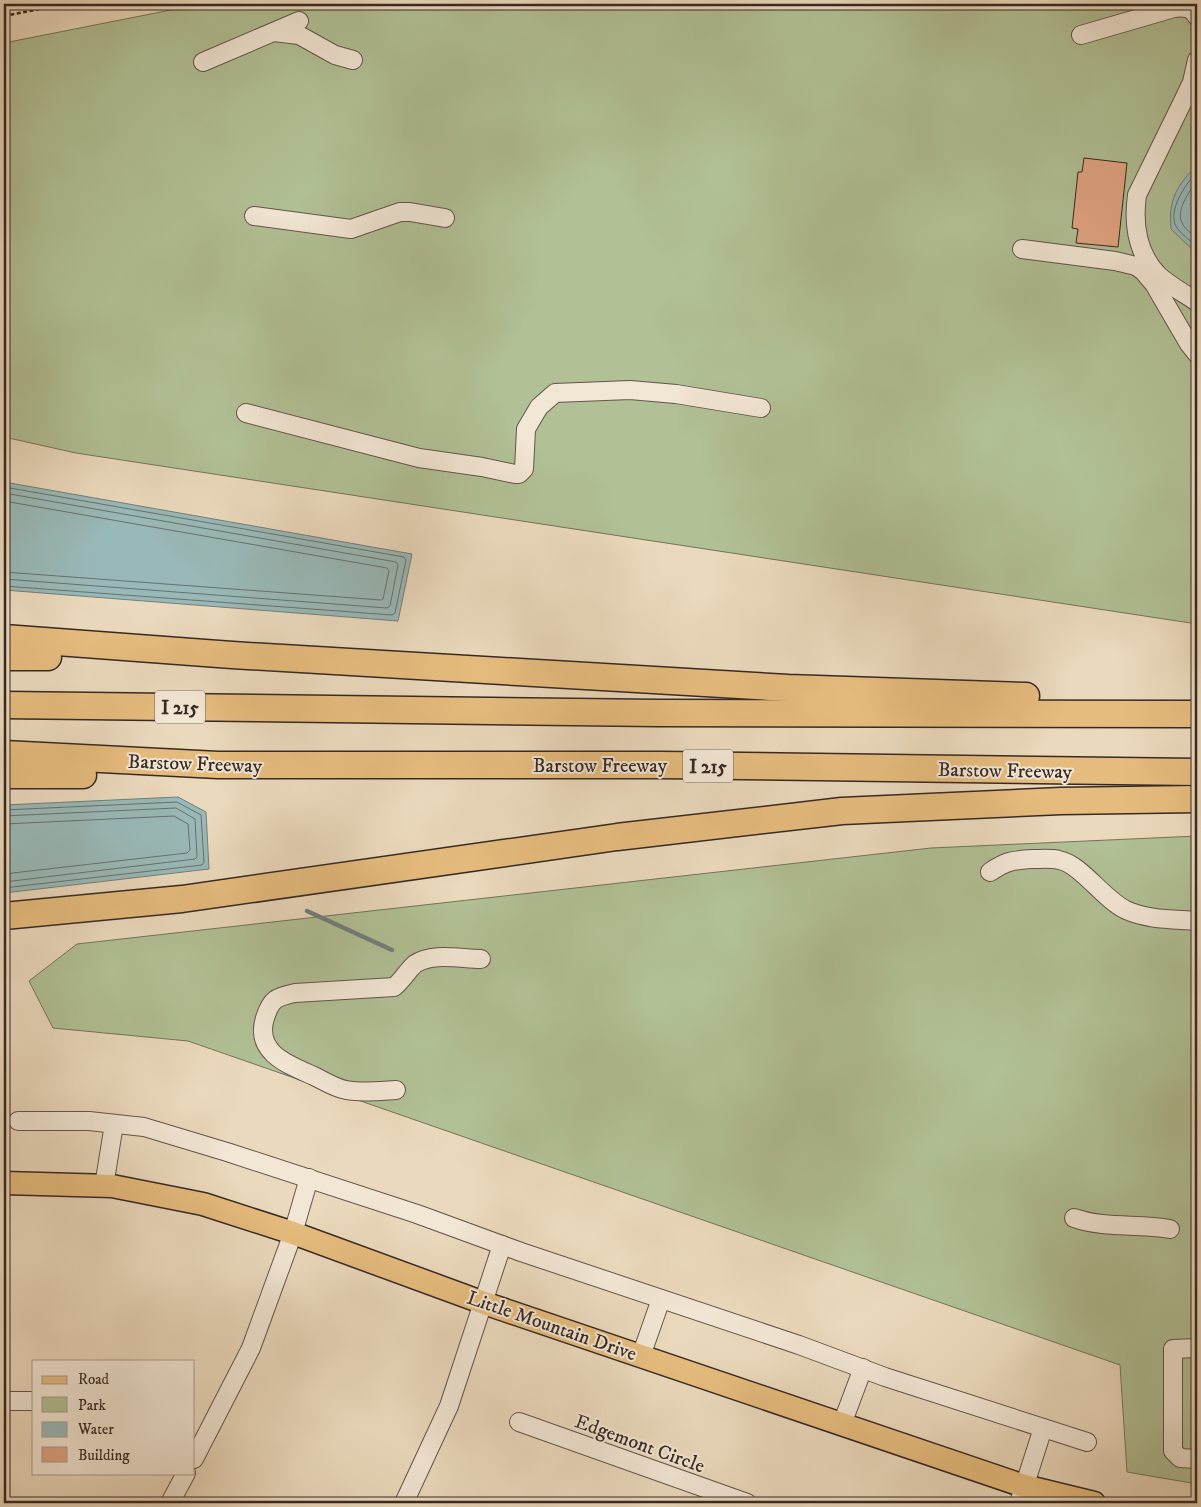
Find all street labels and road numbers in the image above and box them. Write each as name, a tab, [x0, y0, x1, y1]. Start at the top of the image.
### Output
road number: I 215	[155, 690, 205, 724]
road number: I 215	[683, 749, 733, 782]
street label: Barstow Freeway	[127, 750, 263, 779]
street label: Barstow Freeway	[533, 754, 668, 779]
street label: Barstow Freeway	[938, 758, 1073, 785]
street label: Little Mountain Drive	[463, 1286, 640, 1367]
street label: Edgemont Circle	[571, 1409, 708, 1479]

